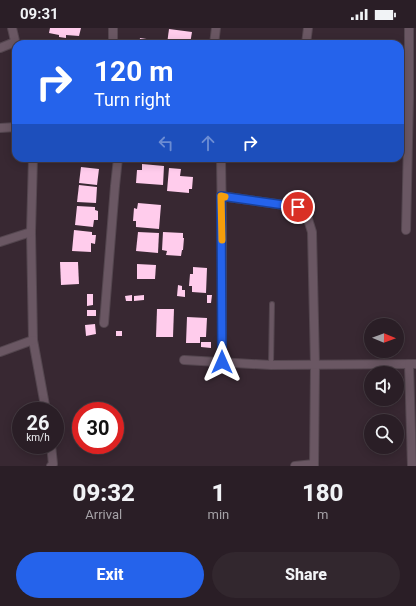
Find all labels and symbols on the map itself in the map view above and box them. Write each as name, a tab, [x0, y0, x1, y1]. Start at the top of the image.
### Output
pin	[281, 190, 315, 224]
north arrow	[364, 318, 404, 358]
position arrow	[201, 341, 243, 383]
speed limit sign: 30	[72, 402, 124, 454]

